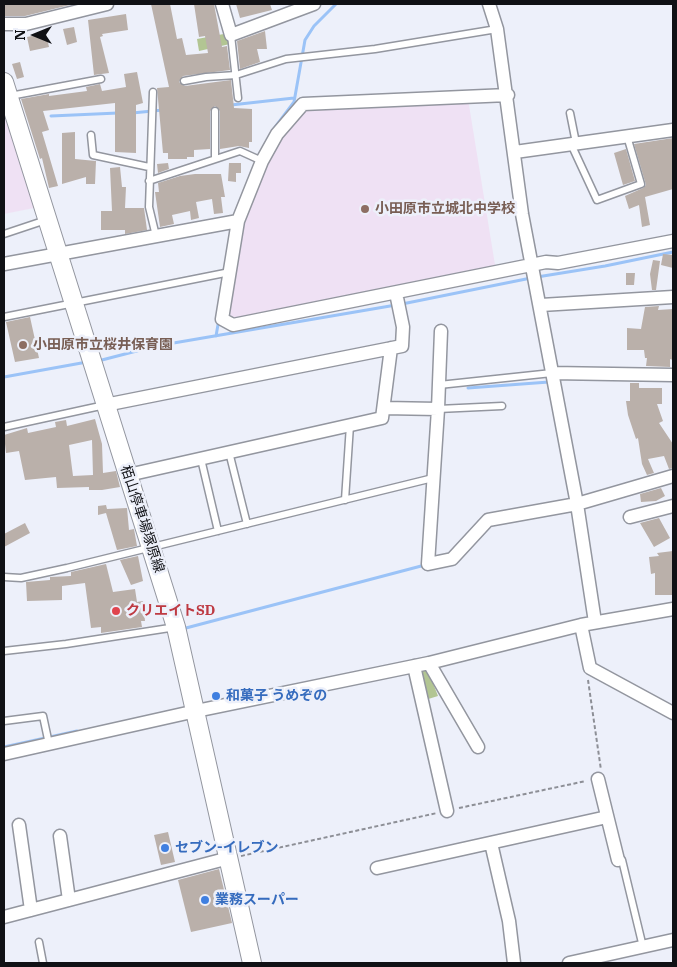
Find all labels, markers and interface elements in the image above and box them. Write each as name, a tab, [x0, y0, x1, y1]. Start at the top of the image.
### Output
north arrow	[10, 10, 60, 60]
text: N	[11, 29, 29, 41]
place label: 小田原市立城北中学校	[375, 201, 515, 217]
marker: 小田原市立城北中学校	[359, 203, 371, 215]
place label: 小田原市立桜井保育園	[33, 337, 173, 353]
marker: 小田原市立桜井保育園	[17, 339, 29, 351]
street label: 栢山停車場塚原線	[117, 463, 167, 575]
place label: クリエイトSD	[126, 603, 215, 619]
marker: クリエイトSD	[110, 605, 122, 617]
place label: 和菓子 うめぞの	[226, 688, 327, 704]
marker: 和菓子 うめぞの	[210, 690, 222, 702]
place label: セブン-イレブン	[175, 840, 279, 856]
marker: セブン-イレブン	[159, 842, 171, 854]
place label: 業務スーパー	[215, 892, 299, 908]
marker: 業務スーパー	[199, 894, 211, 906]

